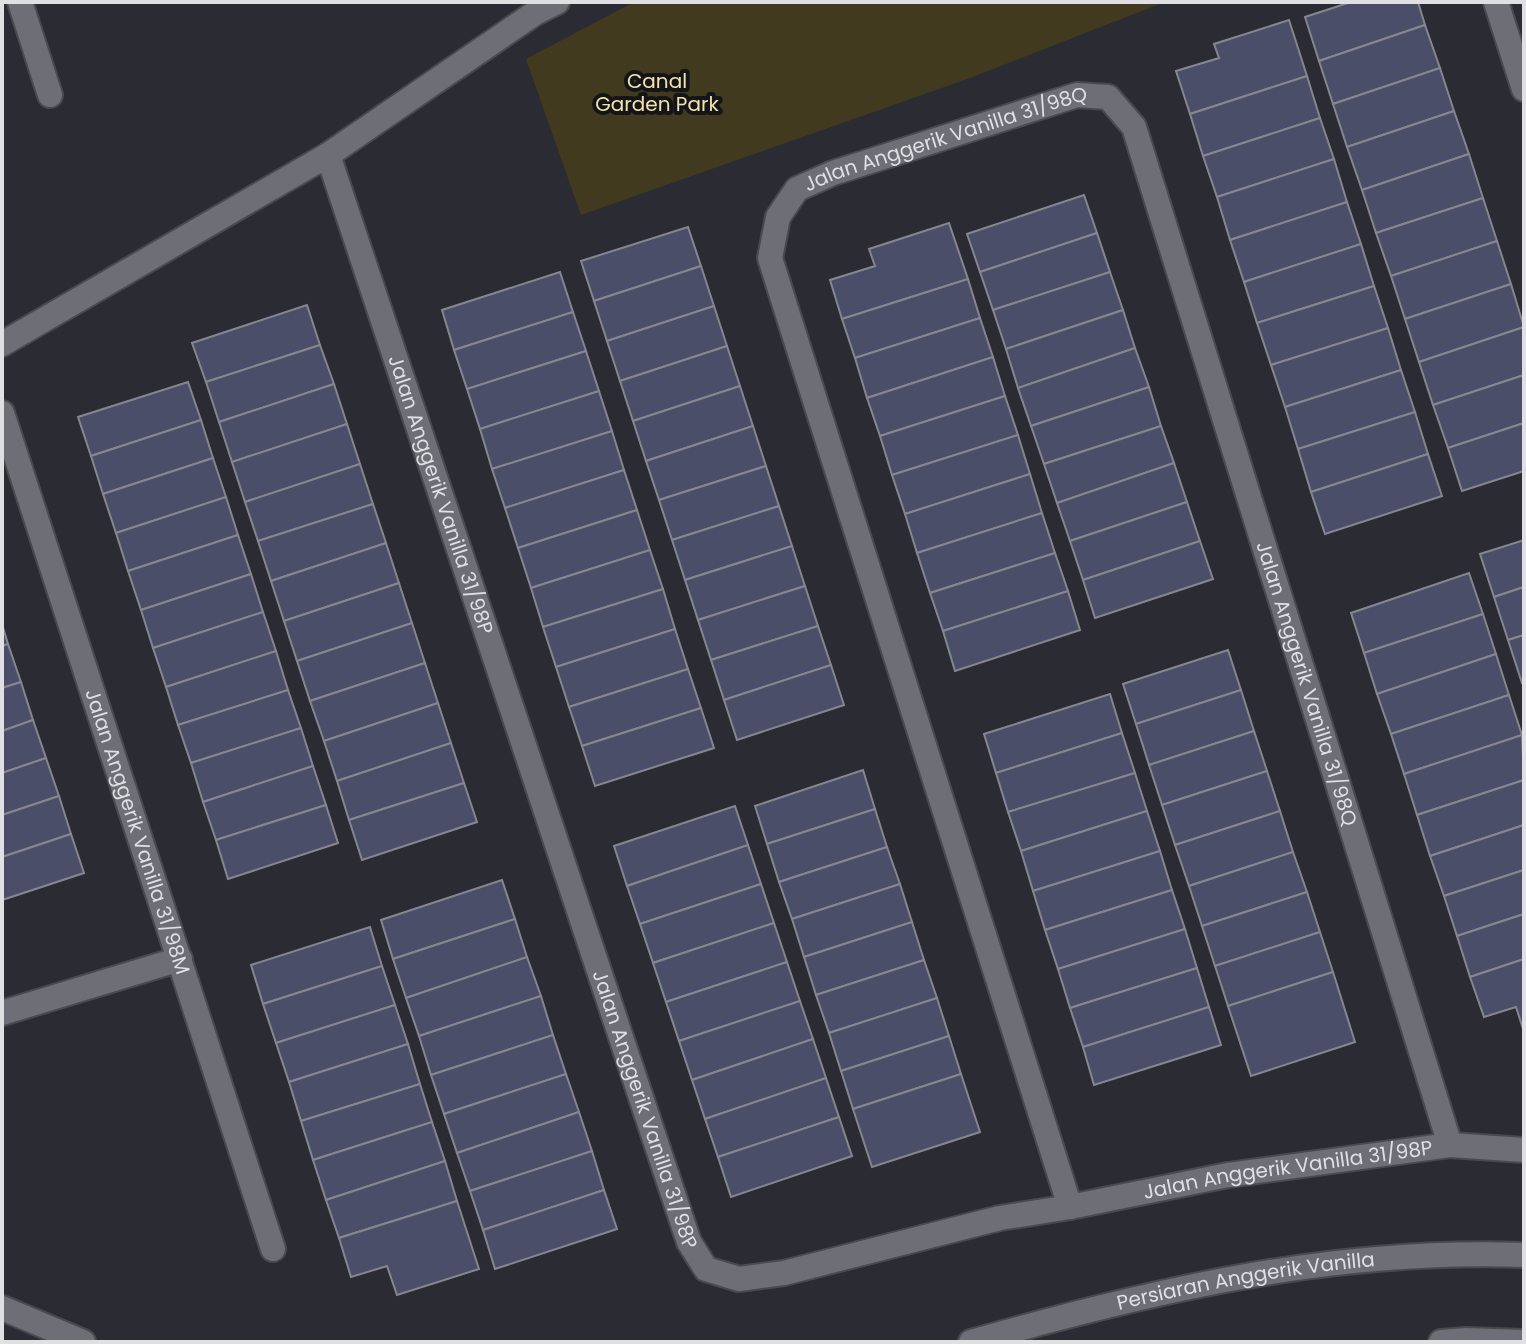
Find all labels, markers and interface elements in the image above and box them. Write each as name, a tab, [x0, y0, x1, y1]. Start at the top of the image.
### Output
park label: Canal Garden Park	[595, 67, 719, 118]
street label: Jalan Anggerik Vanilla 31/98Q	[799, 81, 1088, 198]
street label: Jalan Anggerik Vanilla 31/98P	[381, 351, 500, 638]
street label: Jalan Anggerik Vanilla 31/98Q	[1249, 538, 1364, 830]
street label: Jalan Anggerik Vanilla 31/98M	[78, 685, 197, 978]
street label: Jalan Anggerik Vanilla 31/98P	[586, 966, 705, 1255]
street label: Jalan Anggerik Vanilla 31/98P	[1141, 1134, 1434, 1206]
street label: Persiaran Anggerik Vanilla	[1114, 1245, 1376, 1317]

